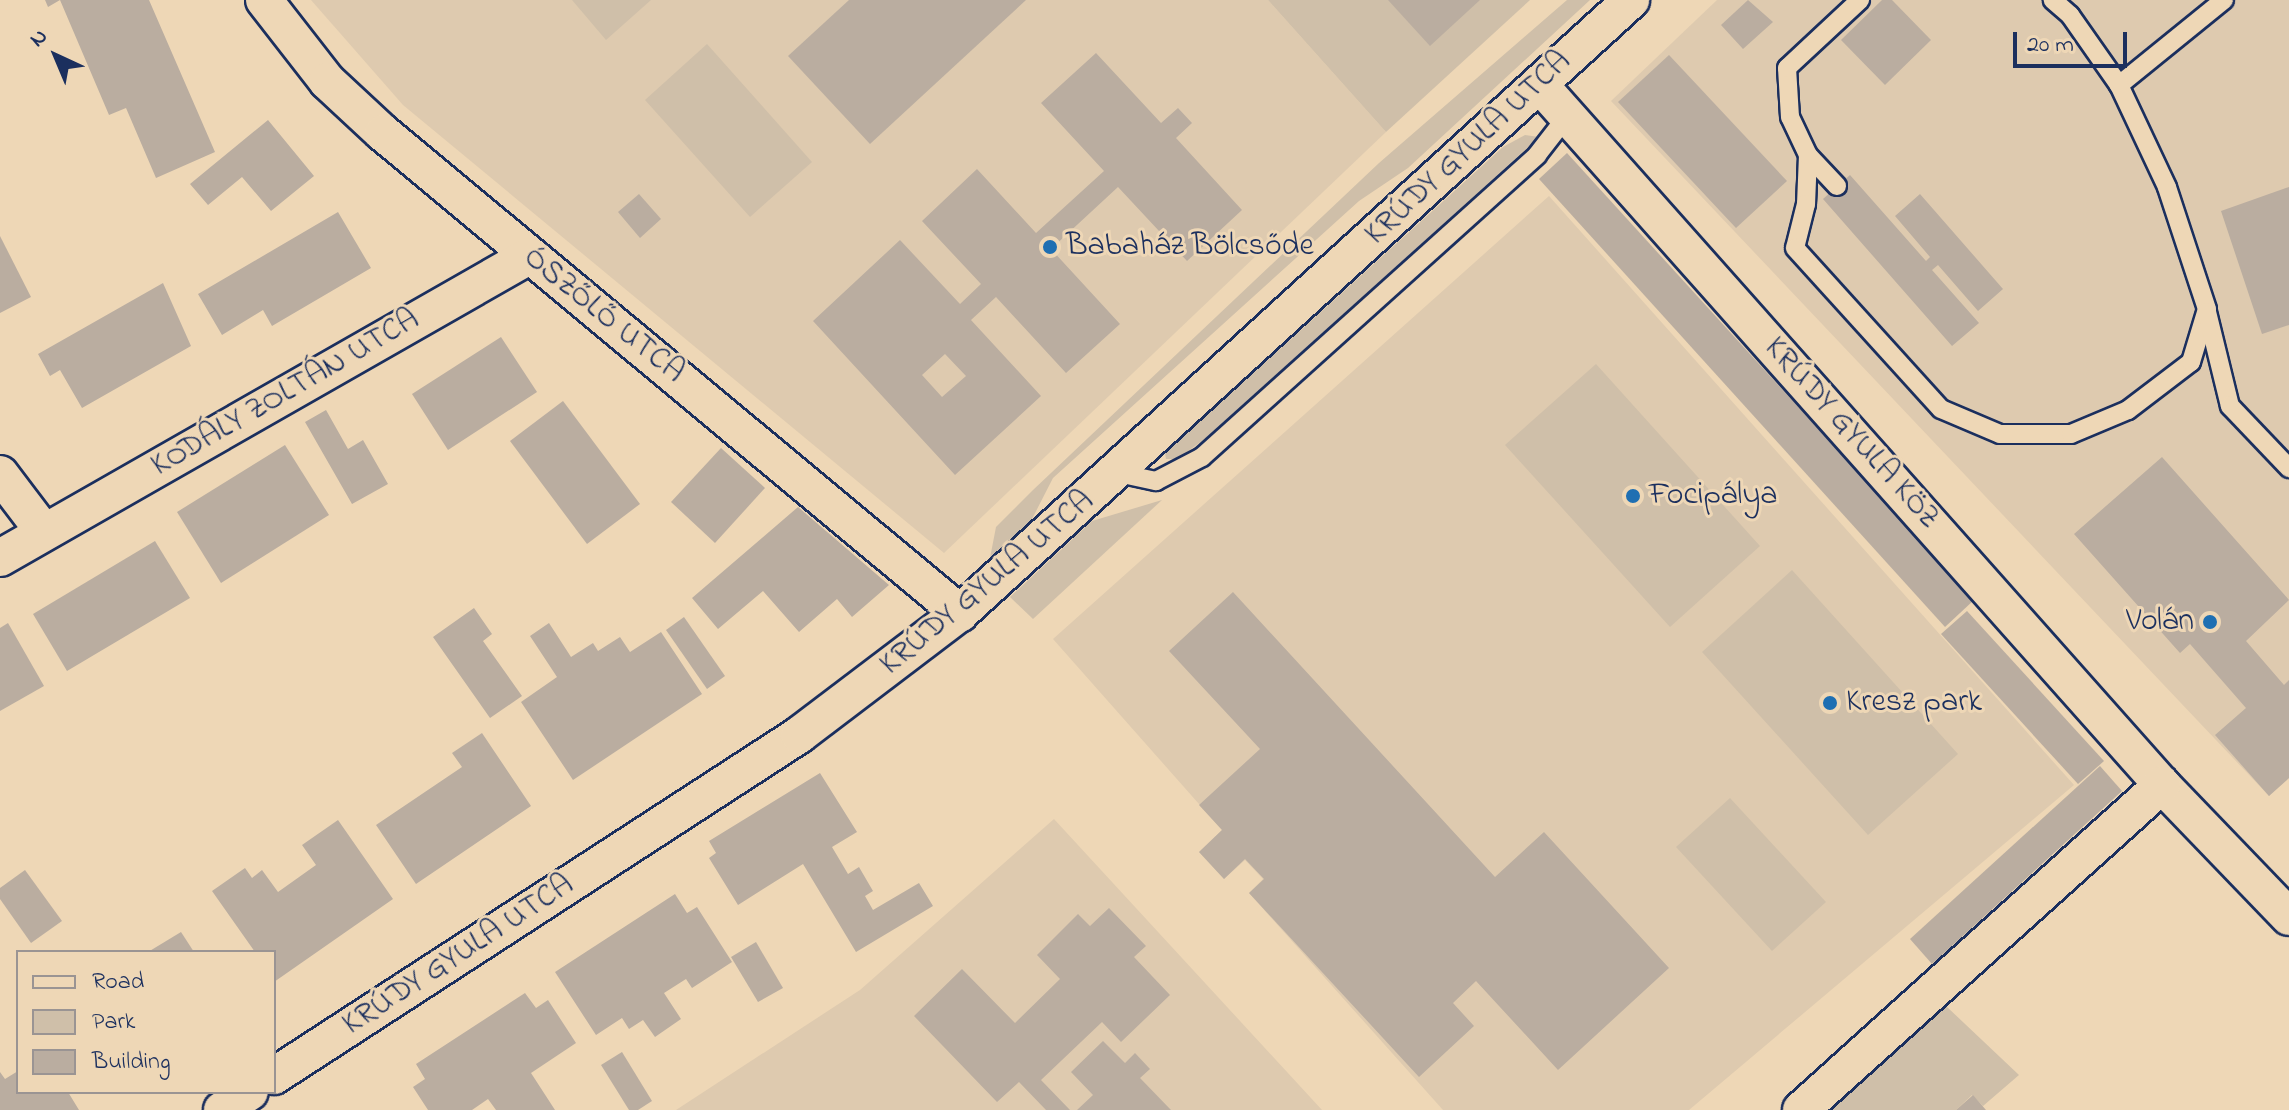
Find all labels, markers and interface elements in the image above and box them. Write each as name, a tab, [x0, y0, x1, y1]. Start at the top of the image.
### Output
north arrow	[16, 16, 96, 96]
scale bar	[2017, 16, 2131, 66]
text: N	[23, 22, 56, 55]
text: 20 m	[2027, 28, 2074, 63]
street label: KRÚDY GYULA UTCA	[1358, 44, 1580, 254]
place label: Babaház Bölcsőde	[1066, 228, 1314, 266]
marker: Babaház Bölcsőde	[1041, 238, 1059, 256]
street label: ÓSZŐLŐ UTCA	[515, 239, 691, 393]
street label: KODÁLY ZOLTÁN UTCA	[145, 302, 427, 486]
street label: KRÚDY GYULA KÖZ	[1755, 330, 1947, 538]
place label: Focipálya	[1649, 477, 1778, 515]
street label: KRÚDY GYULA UTCA	[873, 483, 1103, 685]
marker: Focipálya	[1624, 487, 1642, 505]
place label: Volán	[2126, 603, 2194, 641]
marker: Volán	[2201, 613, 2219, 631]
place label: Kresz park	[1846, 684, 1982, 722]
marker: Kresz park	[1821, 694, 1839, 712]
street label: KRÚDY GYULA UTCA	[336, 867, 582, 1045]
legend	[16, 950, 276, 1094]
text: Road	[92, 965, 144, 1000]
text: Park	[92, 1005, 135, 1040]
text: Building	[92, 1045, 171, 1080]

